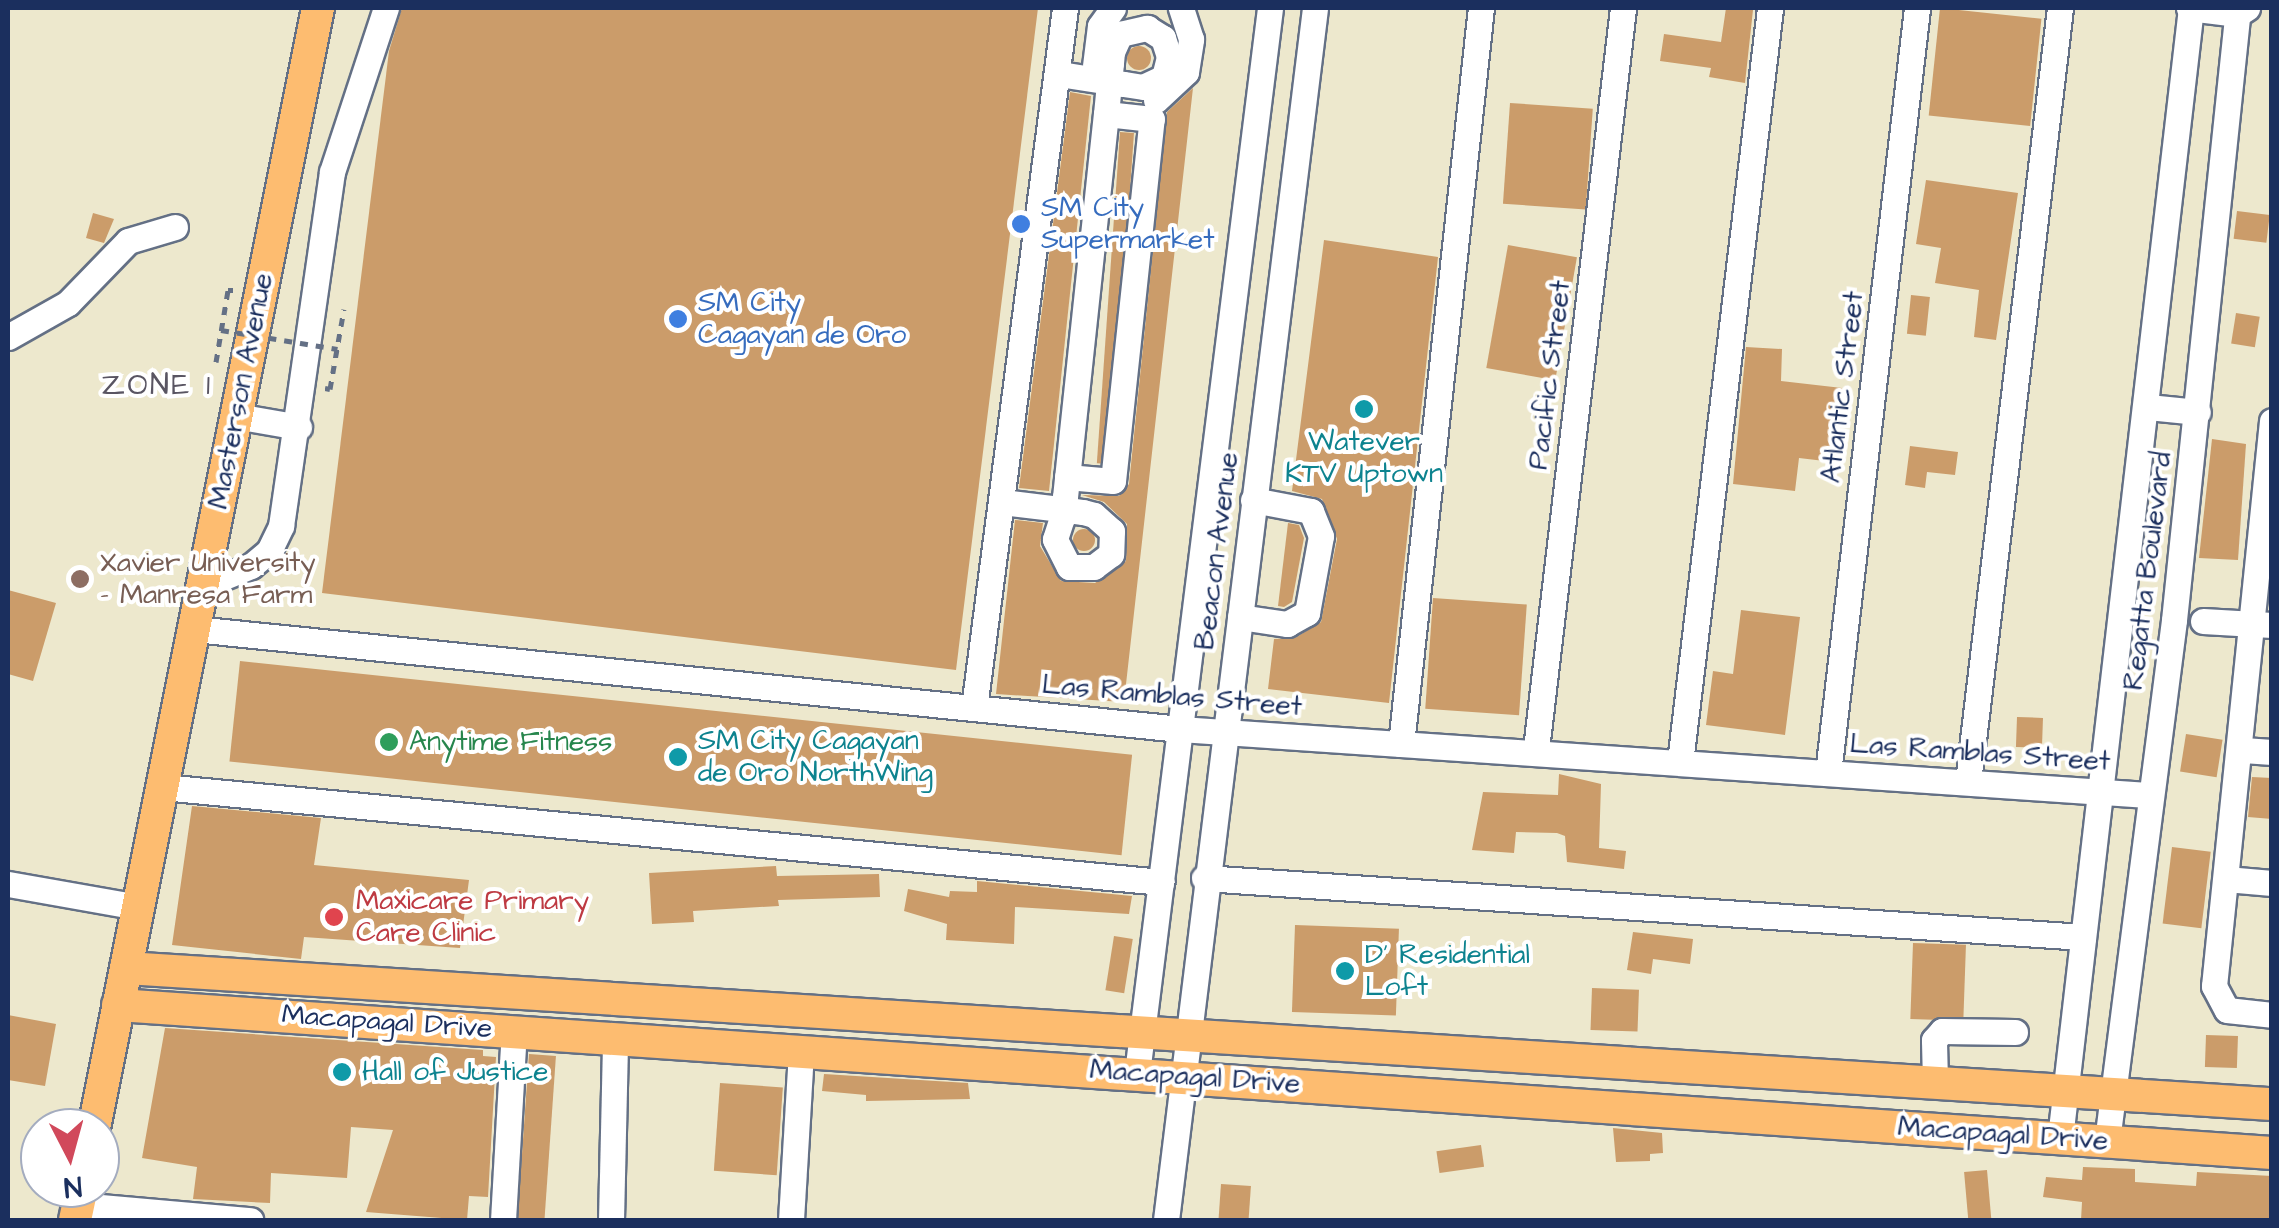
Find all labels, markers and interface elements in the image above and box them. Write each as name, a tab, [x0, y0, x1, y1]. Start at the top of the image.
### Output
place label: SM City Supermarket	[1041, 191, 1215, 257]
marker: SM City Supermarket	[1010, 213, 1032, 235]
street label: Masterson Avenue	[202, 270, 280, 512]
street label: Pacific Street	[1522, 279, 1578, 471]
place label: SM City Cagayan de Oro	[698, 286, 906, 352]
street label: Atlantic Street	[1815, 289, 1871, 485]
marker: SM City Cagayan de Oro	[667, 308, 689, 330]
district label: ZONE 1	[101, 367, 213, 403]
marker: Watever KTV Uptown	[1353, 398, 1375, 420]
place label: Watever KTV Uptown	[1285, 425, 1443, 491]
street label: Beacon Avenue	[1188, 450, 1246, 652]
street label: Regatta Boulevard	[2117, 450, 2179, 692]
place label: Xavier University - Manresa Farm	[100, 546, 316, 612]
marker: Xavier University - Manresa Farm	[69, 568, 91, 590]
street label: Las Ramblas Street	[1041, 668, 1303, 724]
place label: SM City Cagayan de Oro NorthWing	[698, 724, 933, 790]
place label: Anytime Fitness	[409, 725, 612, 759]
street label: Las Ramblas Street	[1849, 727, 2111, 779]
marker: Anytime Fitness	[378, 731, 400, 753]
marker: SM City Cagayan de Oro NorthWing	[667, 746, 689, 768]
place label: Maxicare Primary Care Clinic	[356, 884, 589, 950]
marker: Maxicare Primary Care Clinic	[321, 904, 347, 930]
place label: D' Residential Loft	[1365, 938, 1530, 1004]
marker: D' Residential Loft	[1334, 960, 1356, 982]
street label: Macapagal Drive	[281, 998, 493, 1046]
street label: Macapagal Drive	[1089, 1053, 1301, 1101]
place label: Hall of Justice	[362, 1055, 548, 1089]
marker: Hall of Justice	[331, 1061, 353, 1083]
north arrow	[20, 1108, 120, 1208]
street label: Macapagal Drive	[1897, 1110, 2109, 1158]
text: N	[62, 1166, 84, 1207]

